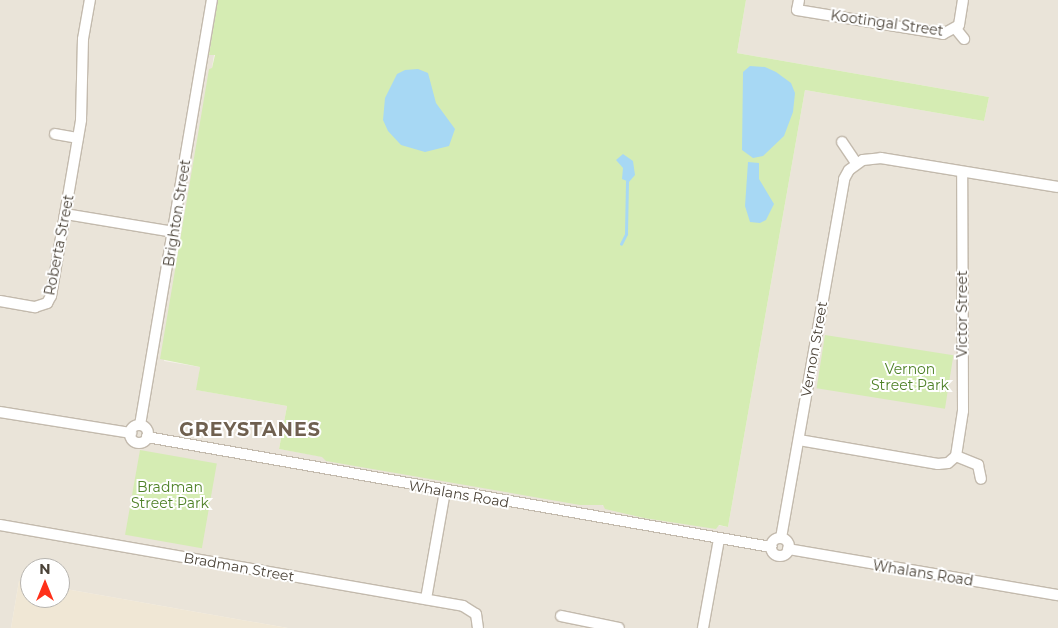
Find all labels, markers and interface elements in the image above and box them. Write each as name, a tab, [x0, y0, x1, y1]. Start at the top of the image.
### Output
street label: Kootingal Street	[830, 7, 944, 39]
street label: Brighton Street	[160, 158, 194, 268]
street label: Roberta Street	[41, 193, 77, 297]
street label: Victor Street	[954, 270, 970, 358]
street label: Vernon Street	[797, 300, 831, 398]
park label: Vernon Street Park	[871, 361, 949, 394]
district label: GREYSTANES	[178, 419, 322, 441]
street label: Whalans Road	[408, 477, 510, 511]
park label: Bradman Street Park	[131, 479, 209, 512]
street label: Bradman Street	[182, 549, 296, 585]
street label: Whalans Road	[871, 557, 975, 589]
north arrow	[20, 558, 70, 608]
text: N	[39, 560, 51, 578]

